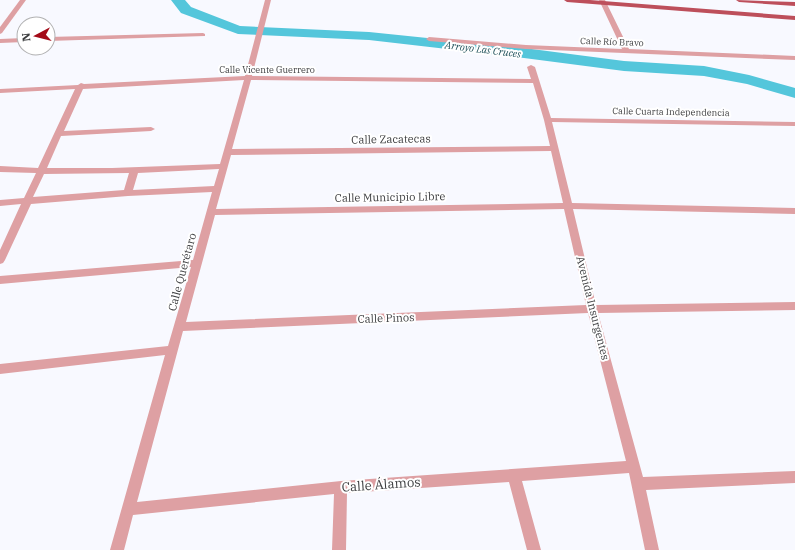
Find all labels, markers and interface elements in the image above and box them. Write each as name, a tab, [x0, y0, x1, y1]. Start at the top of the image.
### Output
north arrow	[16, 16, 56, 56]
text: N	[19, 32, 34, 42]
street label: Calle Río Bravo	[580, 35, 644, 48]
water label: Arroyo Las Cruces	[443, 38, 522, 61]
street label: Calle Vicente Guerrero	[219, 64, 315, 75]
street label: Calle Cuarta Independencia	[612, 105, 730, 118]
street label: Calle Zacatecas	[351, 131, 431, 147]
street label: Calle Municipio Libre	[335, 189, 445, 205]
street label: Calle Querétaro	[165, 231, 199, 313]
street label: Avenida Insurgentes	[573, 255, 613, 361]
street label: Calle Pinos	[357, 310, 415, 326]
street label: Calle Álamos	[341, 473, 421, 496]

